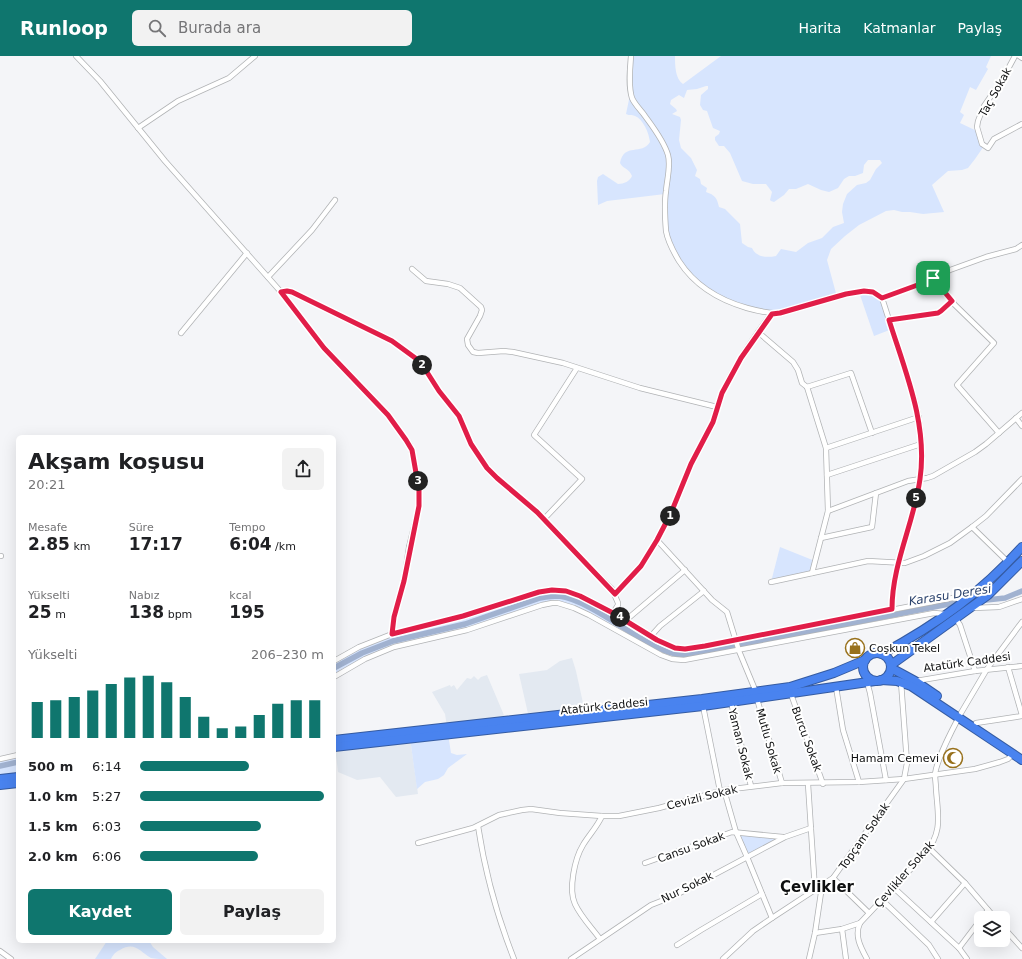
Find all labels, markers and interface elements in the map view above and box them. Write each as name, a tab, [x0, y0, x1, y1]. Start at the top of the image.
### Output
search box	[132, 10, 412, 46]
text: Runloop	[20, 17, 108, 39]
icon: search	[146, 17, 168, 39]
text: Burada ara	[178, 19, 261, 37]
text: Harita	[798, 20, 841, 36]
text: Katmanlar	[863, 20, 936, 36]
text: Paylaş	[958, 20, 1002, 36]
street label: Taç Sokak	[976, 65, 1015, 120]
pin	[916, 261, 950, 295]
icon: arrive	[922, 267, 944, 289]
pin: 2	[412, 355, 432, 375]
text: 2	[418, 358, 426, 371]
button: share	[282, 448, 324, 490]
text: Akşam koşusu	[28, 449, 205, 474]
pin: 3	[408, 471, 428, 491]
text: 3	[414, 474, 422, 487]
text: 20:21	[28, 477, 65, 492]
pin: 5	[906, 488, 926, 508]
text: 5	[912, 491, 920, 504]
pin: 1	[660, 506, 680, 526]
text: 1	[666, 509, 674, 522]
text: Mesafe	[28, 521, 67, 534]
text: Süre	[129, 521, 154, 534]
text: Tempo	[229, 521, 265, 534]
text: 2.85	[28, 534, 70, 554]
text: 17:17	[129, 534, 183, 554]
text: 6:04	[229, 534, 272, 554]
text: km	[70, 540, 91, 553]
text: /km	[272, 540, 296, 553]
water label: Karasu Deresi	[908, 581, 993, 608]
text: Yükselti	[28, 589, 70, 602]
text: Nabız	[129, 589, 159, 602]
text: kcal	[229, 589, 252, 602]
text: 25	[28, 602, 52, 622]
text: 138	[129, 602, 164, 622]
text: 195	[229, 602, 265, 622]
pin: 4	[610, 607, 630, 627]
text: m	[52, 608, 66, 621]
text: bpm	[164, 608, 192, 621]
text: 4	[616, 610, 624, 623]
shop icon: Coşkun Tekel	[844, 637, 866, 659]
place label: Coşkun Tekel	[869, 642, 940, 655]
text: Yükselti	[28, 647, 77, 662]
text: 206–230 m	[251, 647, 324, 662]
street label: Atatürk Caddesi	[923, 650, 1012, 675]
street label: Atatürk Caddesi	[560, 695, 648, 718]
street label: Burcu Sokak	[789, 705, 825, 774]
street label: Yaman Sokak	[725, 706, 756, 782]
street label: Mutlu Sokak	[753, 707, 784, 776]
mosque icon: Hamam Cemevi	[942, 747, 964, 769]
place label: Hamam Cemevi	[851, 752, 939, 765]
text: 500 m	[28, 759, 73, 774]
text: 6:14	[92, 759, 121, 774]
street label: Cevizli Sokak	[665, 782, 739, 813]
text: 1.0 km	[28, 789, 78, 804]
text: 5:27	[92, 789, 121, 804]
street label: Topçam Sokak	[836, 800, 893, 873]
text: 1.5 km	[28, 819, 78, 834]
text: 6:03	[92, 819, 121, 834]
street label: Cansu Sokak	[656, 829, 727, 866]
street label: Çevlikler Sokak	[872, 838, 937, 910]
text: 2.0 km	[28, 849, 78, 864]
text: 6:06	[92, 849, 121, 864]
street label: Nur Sokak	[659, 869, 716, 906]
district label: Çevlikler	[780, 878, 855, 896]
button: Kaydet	[28, 889, 172, 935]
button: Paylaş	[180, 889, 324, 935]
map controls	[974, 911, 1010, 947]
button: layers	[974, 911, 1010, 947]

